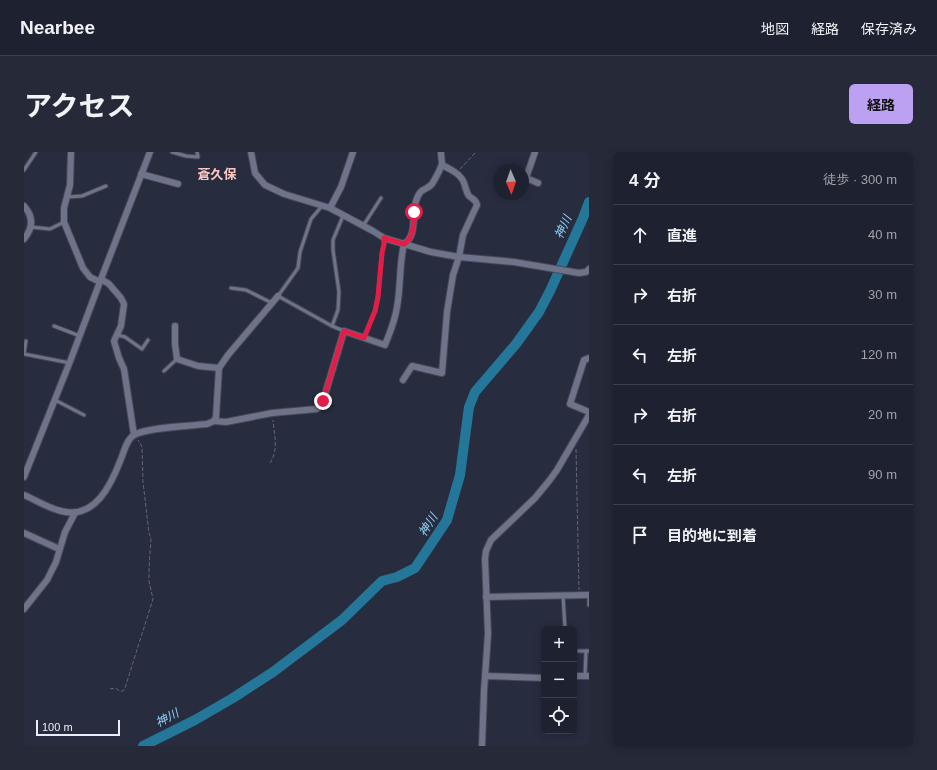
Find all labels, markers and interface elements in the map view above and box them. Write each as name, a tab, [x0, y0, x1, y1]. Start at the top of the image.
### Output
text: Nearbee	[20, 17, 95, 38]
text: 地図	[761, 21, 789, 37]
text: 経路	[811, 21, 839, 37]
text: 保存済み	[861, 21, 917, 37]
button: 経路	[849, 84, 913, 124]
text: アクセス	[24, 91, 135, 122]
north arrow	[493, 164, 529, 200]
district label: 蒼久保	[197, 167, 237, 182]
text: 4 分	[629, 171, 660, 190]
text: 徒歩 · 300 m	[823, 172, 897, 187]
route start	[405, 203, 423, 221]
water label: 神川	[552, 211, 575, 241]
icon: ahead	[629, 224, 651, 246]
text: 直進	[667, 227, 697, 244]
text: 40 m	[868, 227, 897, 242]
icon: right	[629, 284, 651, 306]
text: 右折	[667, 287, 697, 304]
text: 30 m	[868, 287, 897, 302]
icon: left	[629, 344, 651, 366]
text: 左折	[667, 347, 697, 364]
text: 120 m	[861, 347, 897, 362]
route end	[314, 392, 332, 410]
icon: right	[629, 404, 651, 426]
text: 右折	[667, 407, 697, 424]
text: 20 m	[868, 407, 897, 422]
icon: left	[629, 464, 651, 486]
text: 左折	[667, 467, 697, 484]
text: 90 m	[868, 467, 897, 482]
water label: 神川	[416, 509, 441, 539]
icon: arrive	[629, 524, 651, 546]
text: 目的地に到着	[667, 527, 757, 544]
map controls	[541, 626, 577, 734]
button: +	[541, 626, 577, 662]
button: −	[541, 662, 577, 698]
button: locate	[541, 698, 577, 734]
water label: 神川	[153, 705, 183, 730]
scale bar	[36, 718, 120, 737]
text: 100 m	[42, 721, 73, 733]

